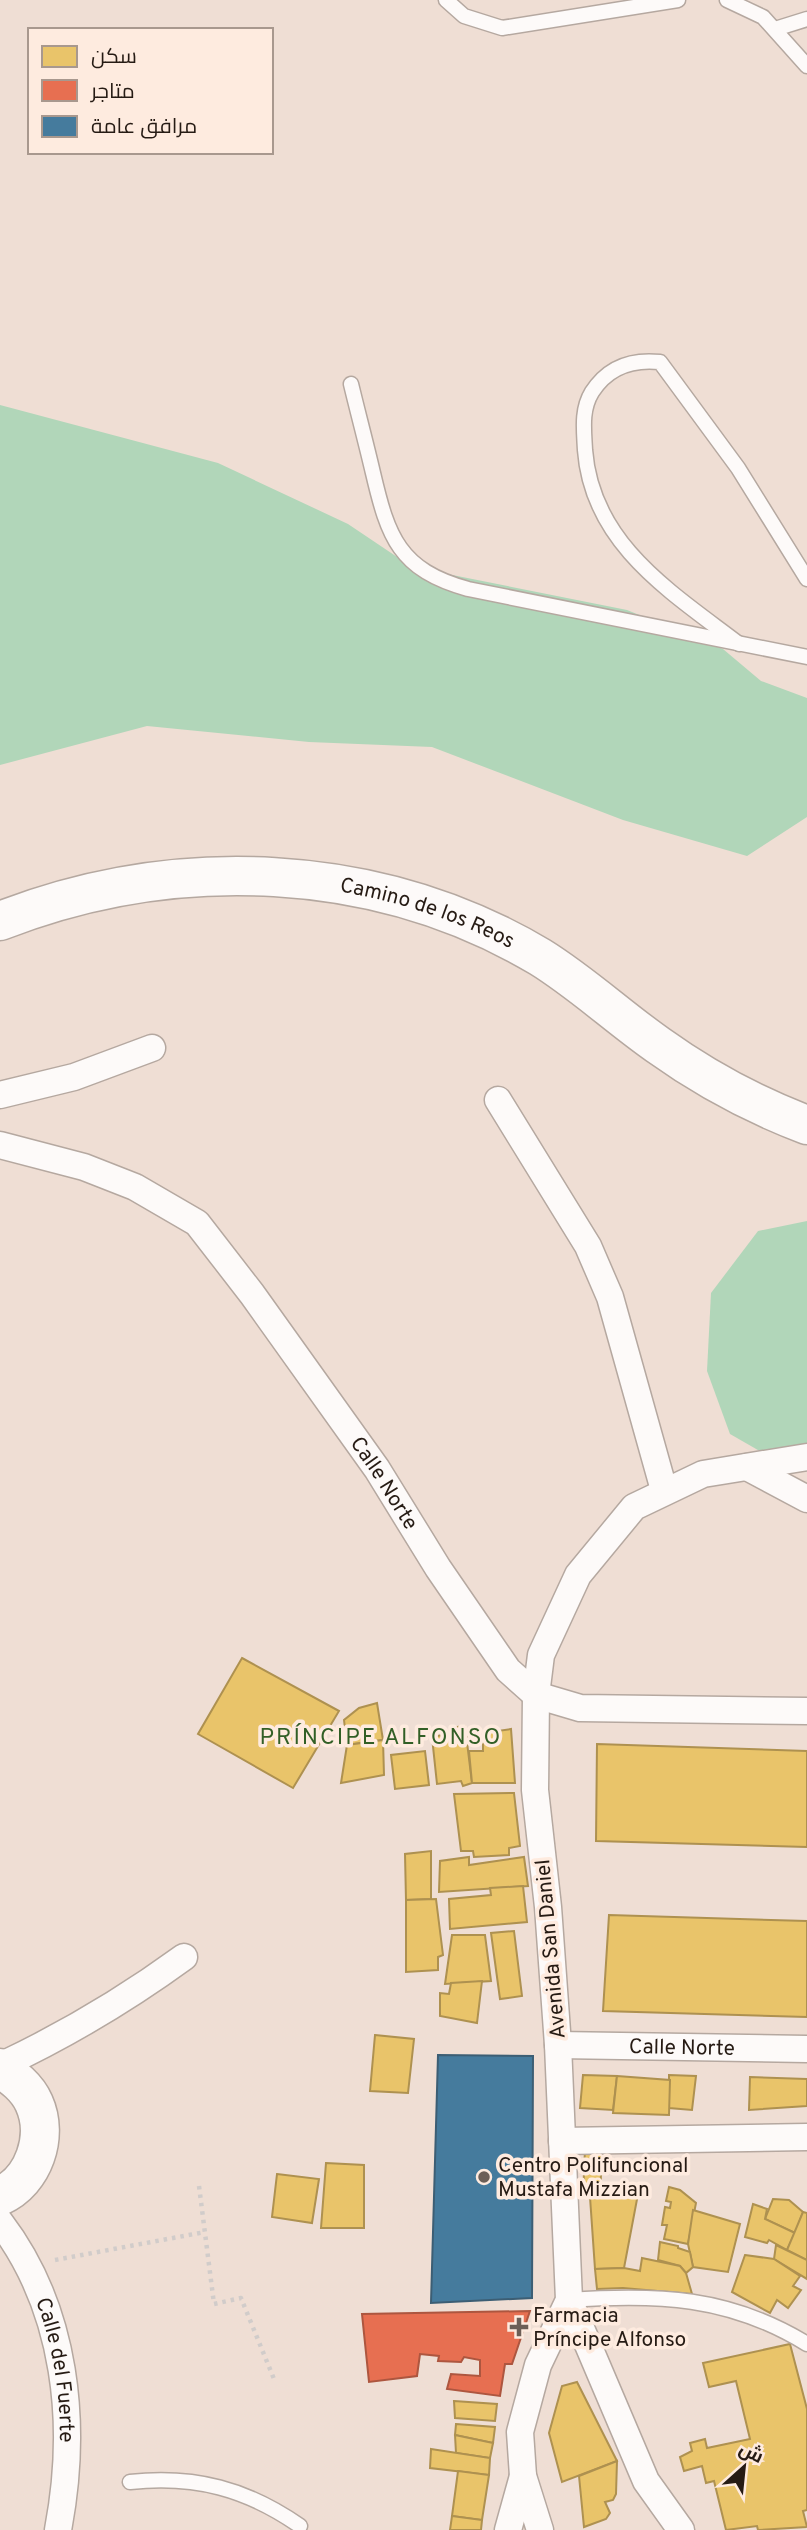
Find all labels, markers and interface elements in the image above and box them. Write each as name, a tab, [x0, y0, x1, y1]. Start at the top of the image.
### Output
legend	[28, 28, 273, 154]
text: سكن	[91, 44, 137, 71]
text: متاجر	[90, 79, 135, 106]
text: مرافق عامة	[91, 114, 197, 141]
street label: Camino de los Reos	[338, 873, 519, 956]
street label: Calle Norte	[343, 1432, 423, 1535]
district label: PRÍNCIPE ALFONSO	[260, 1723, 502, 1753]
street label: Avenida San Daniel	[530, 1858, 573, 2040]
street label: Calle Norte	[629, 2034, 735, 2063]
place label: Centro Polifuncional Mustafa Mizzian	[498, 2153, 689, 2204]
marker: Centro Polifuncional Mustafa Mizzian	[476, 2169, 492, 2185]
street label: Calle del Fuerte	[28, 2294, 79, 2442]
place label: Farmacia Príncipe Alfonso	[533, 2303, 686, 2354]
marker: Farmacia Príncipe Alfonso	[511, 2319, 527, 2335]
north arrow	[709, 2432, 779, 2502]
text: ش	[734, 2437, 767, 2470]

